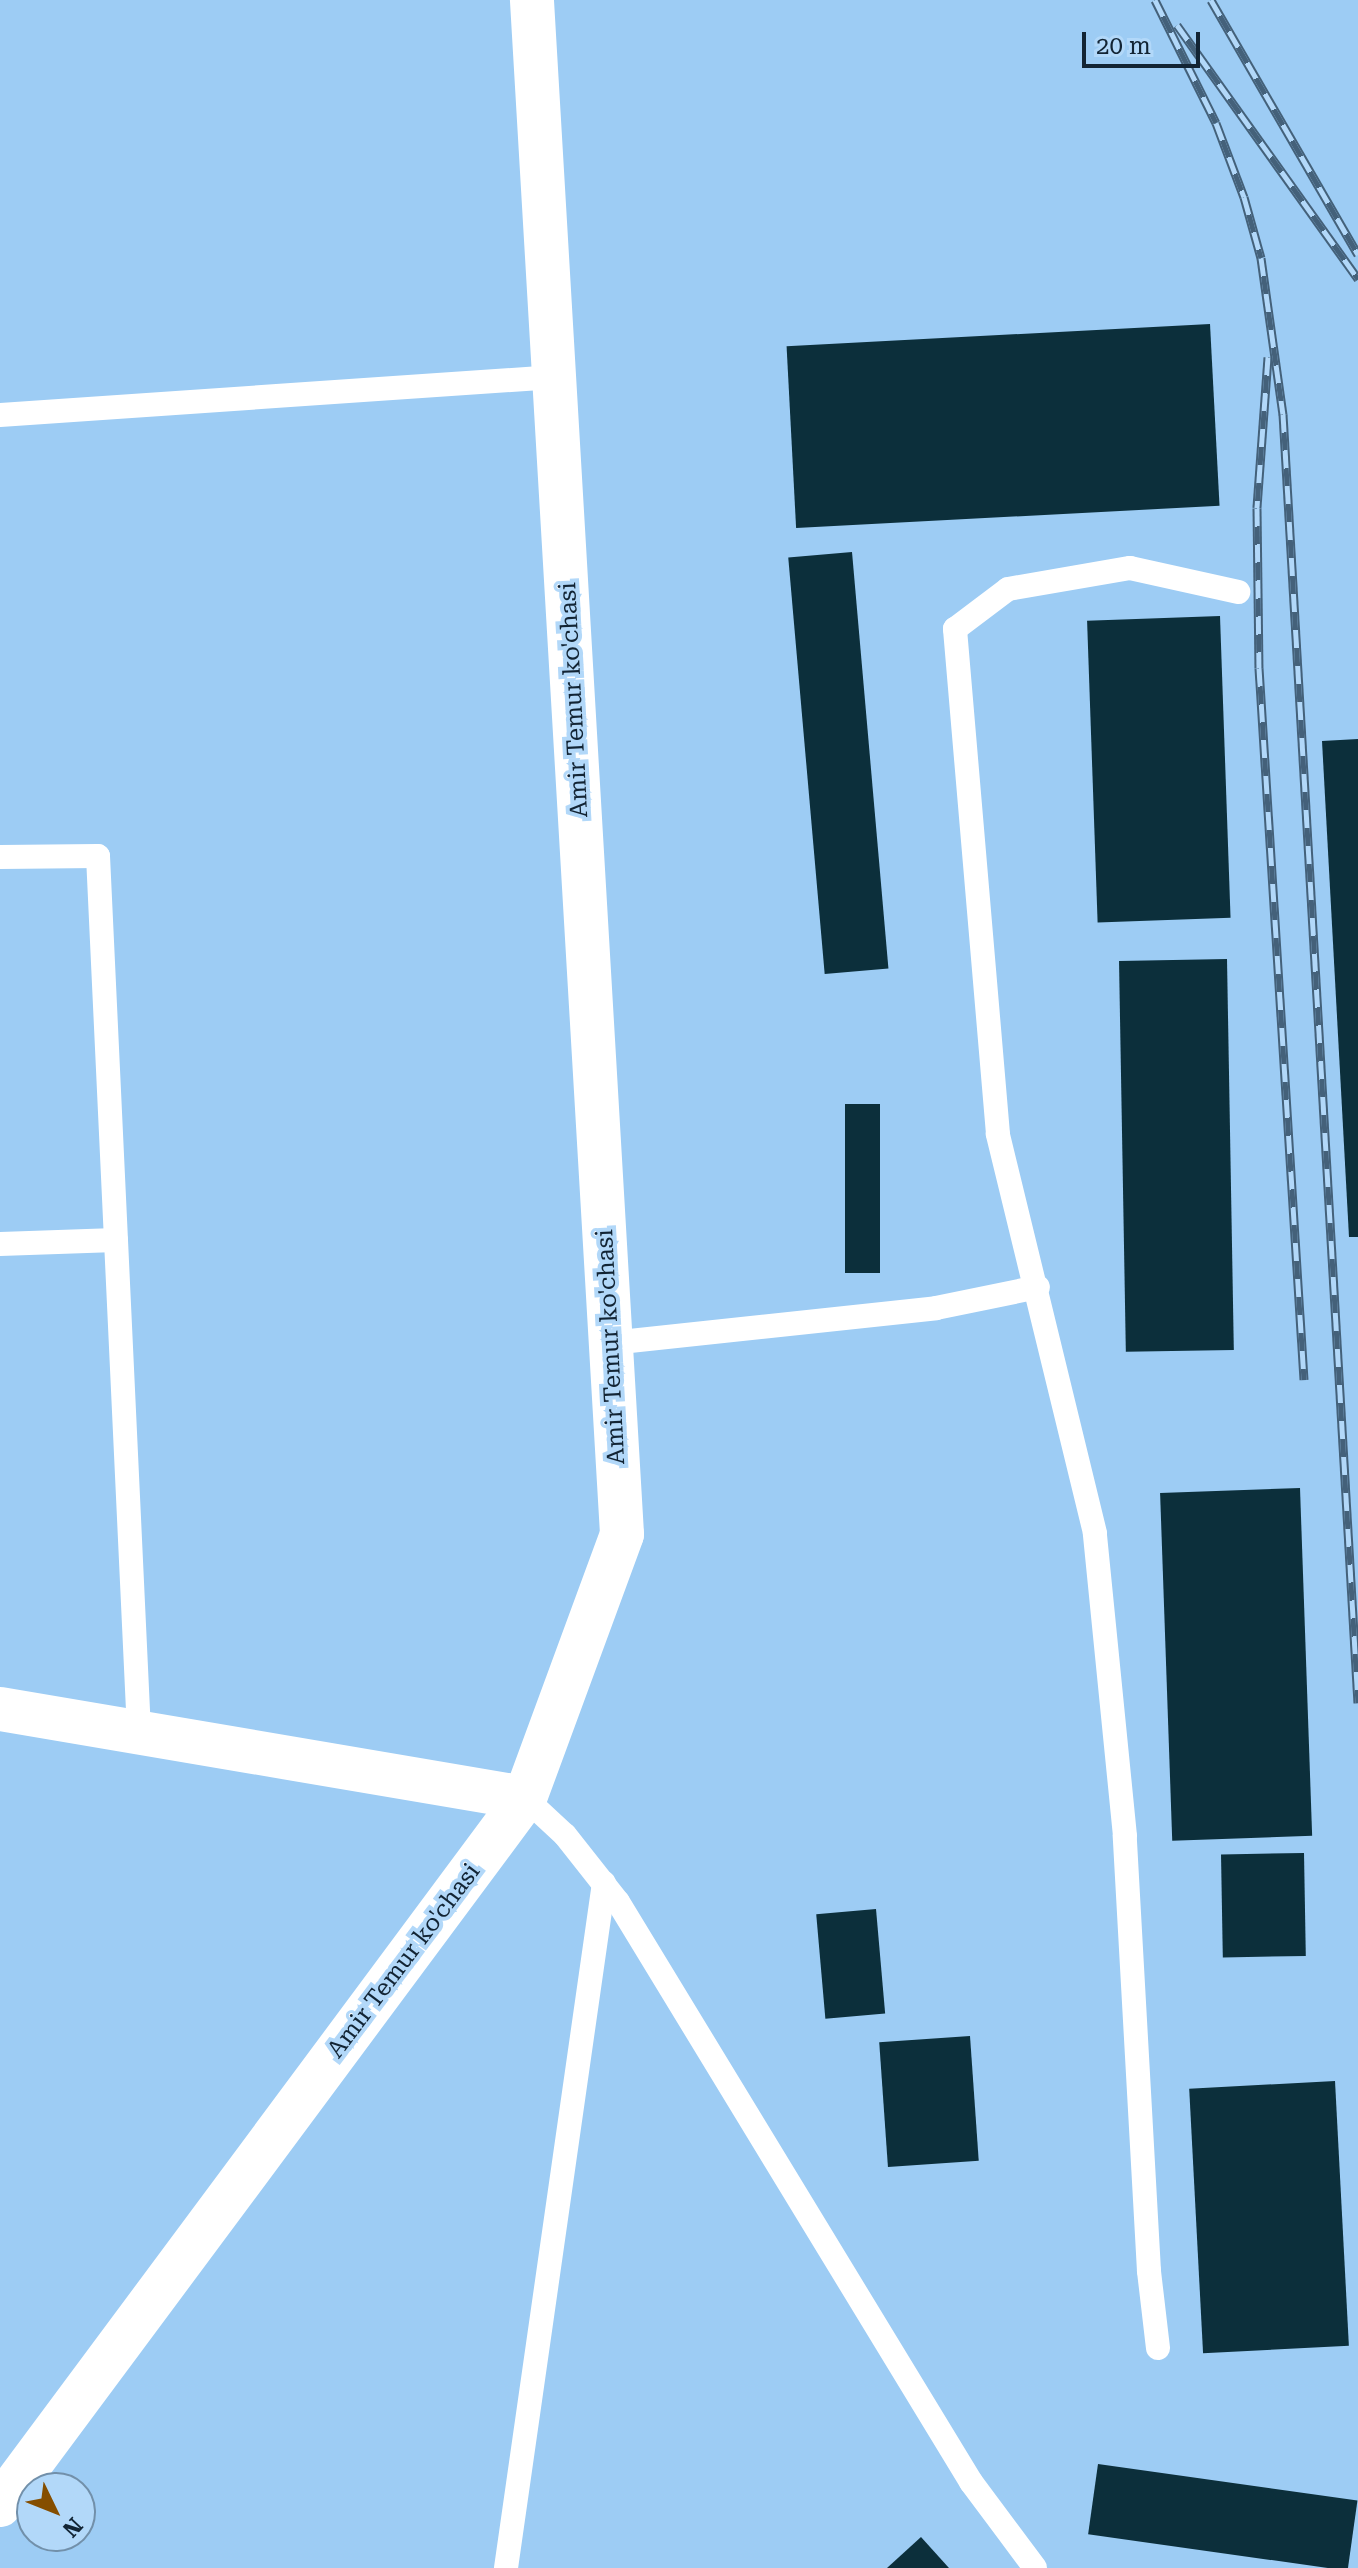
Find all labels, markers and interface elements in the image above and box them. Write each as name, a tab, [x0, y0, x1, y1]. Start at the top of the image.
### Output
scale bar	[1086, 16, 1204, 66]
text: 20 m	[1096, 32, 1151, 60]
street label: Amir Temur ko'chasi	[553, 582, 595, 818]
street label: Amir Temur ko'chasi	[590, 1229, 632, 1465]
street label: Amir Temur ko'chasi	[322, 1858, 486, 2064]
north arrow	[16, 2472, 96, 2552]
text: N	[58, 2513, 87, 2542]

